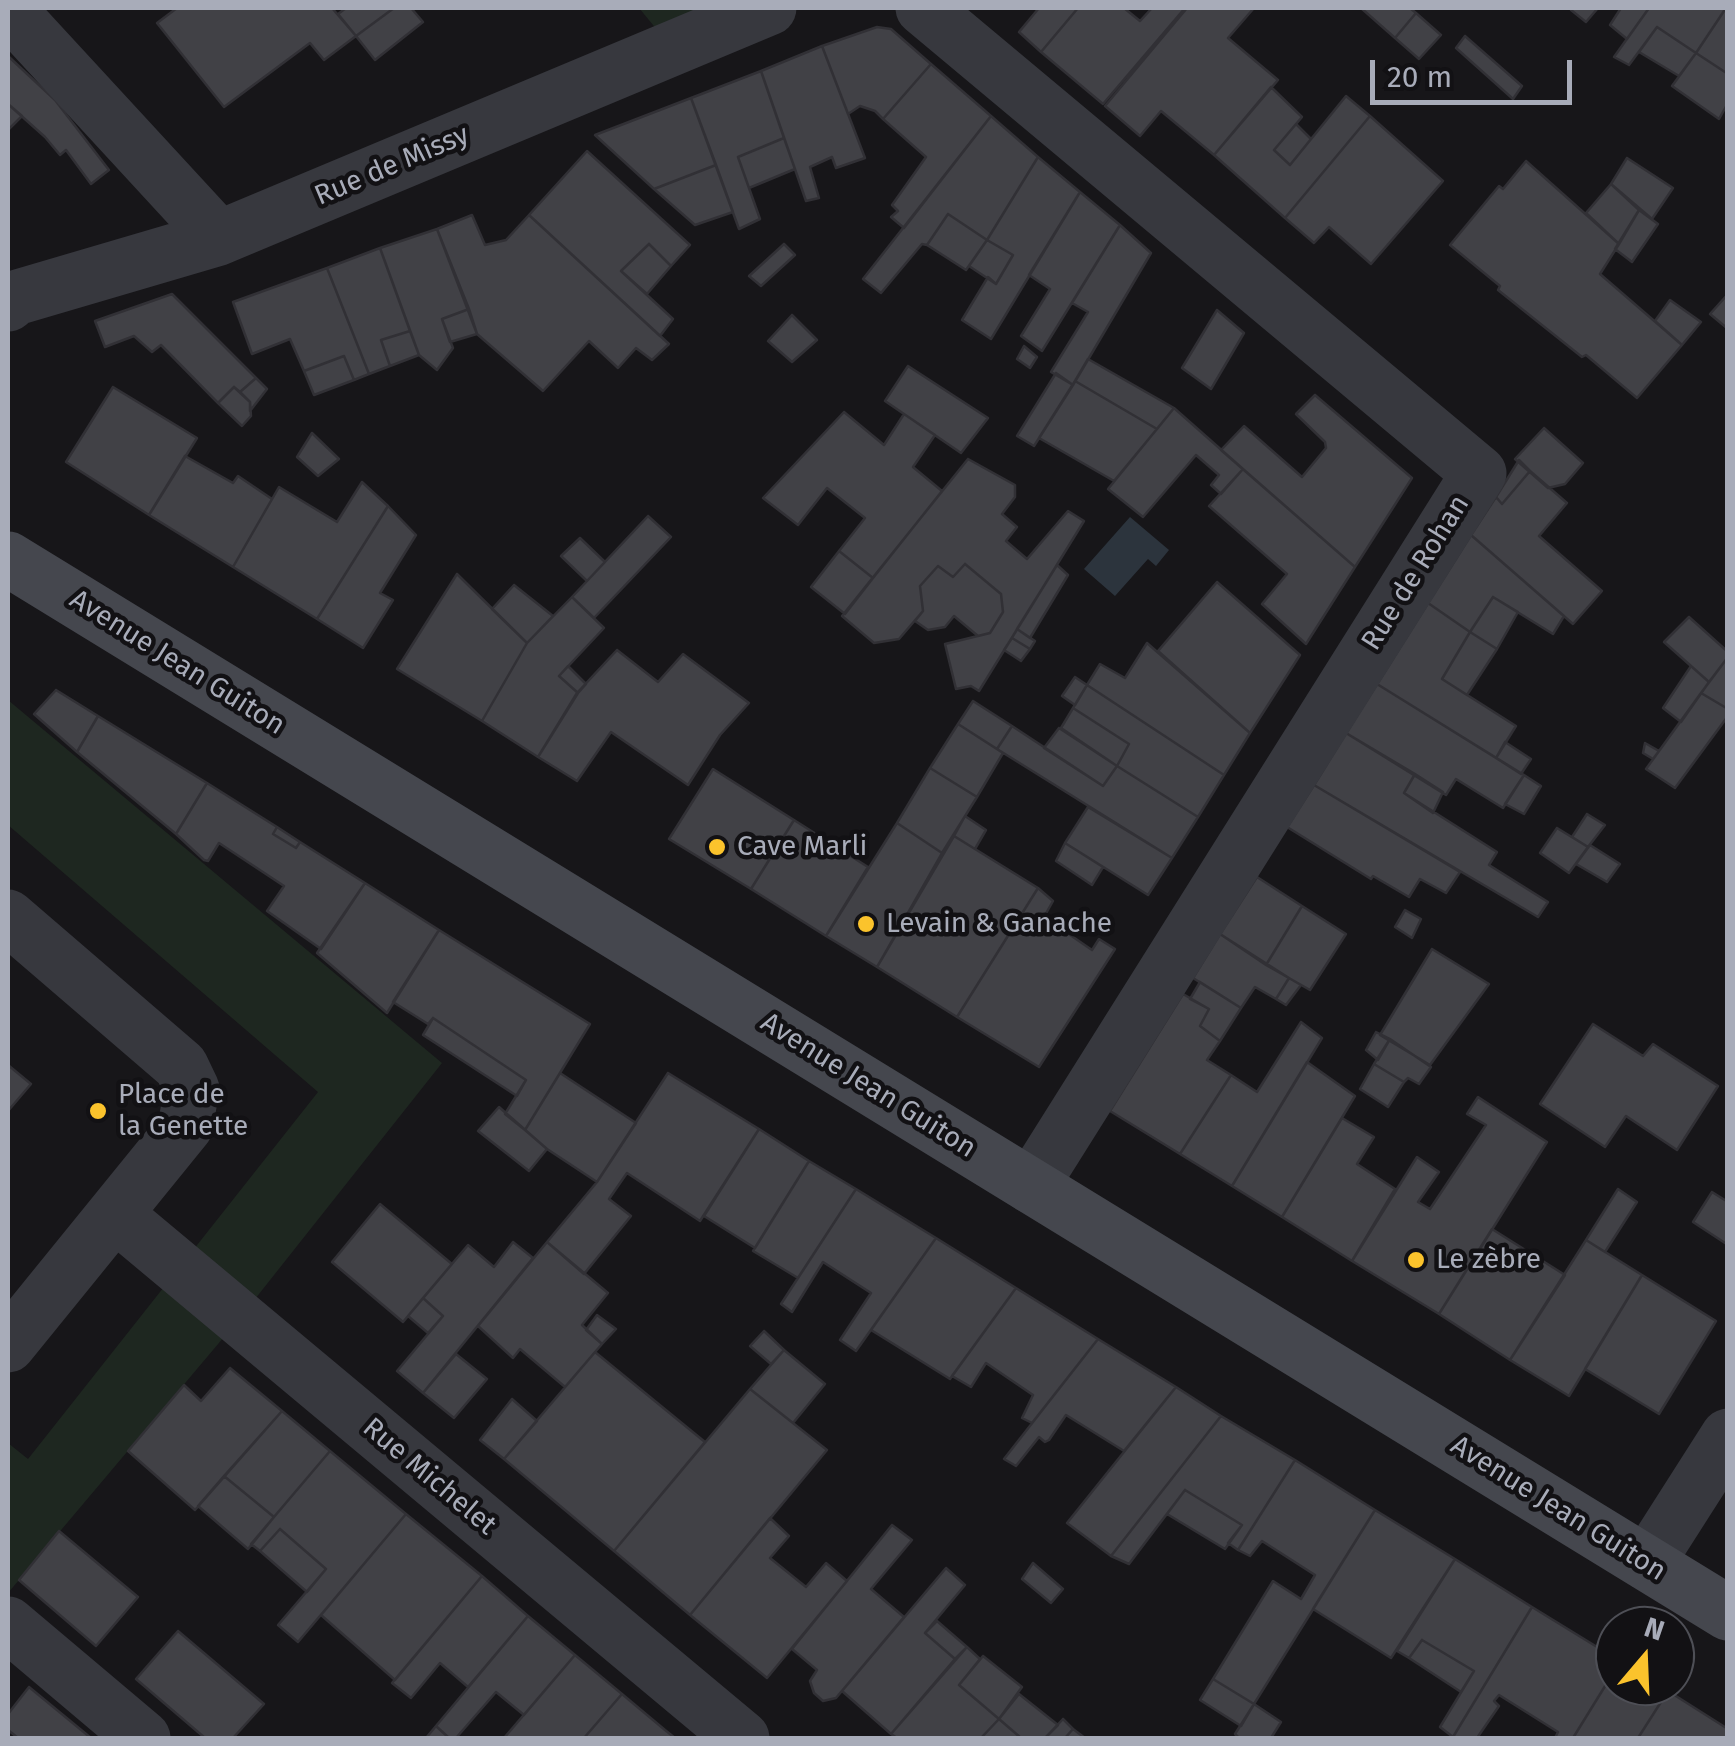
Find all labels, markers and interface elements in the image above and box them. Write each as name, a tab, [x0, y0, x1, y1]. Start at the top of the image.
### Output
scale bar	[1375, 40, 1578, 102]
text: 20 m	[1387, 59, 1452, 95]
street label: Rue de Missy	[310, 118, 474, 214]
street label: Rue de Rohan	[1355, 489, 1477, 657]
street label: Avenue Jean Guiton	[63, 583, 291, 743]
place label: Cave Marli	[737, 830, 867, 864]
marker: Cave Marli	[706, 836, 728, 858]
place label: Levain & Ganache	[886, 907, 1112, 941]
marker: Levain & Ganache	[855, 913, 877, 935]
street label: Avenue Jean Guiton	[754, 1006, 982, 1166]
place label: Place de la Genette	[118, 1078, 248, 1144]
marker: Place de la Genette	[87, 1100, 109, 1122]
place label: Le zèbre	[1436, 1243, 1541, 1277]
marker: Le zèbre	[1405, 1249, 1427, 1271]
street label: Rue Michelet	[355, 1411, 503, 1543]
street label: Avenue Jean Guiton	[1444, 1429, 1672, 1589]
north arrow	[1595, 1606, 1695, 1706]
text: N	[1640, 1610, 1668, 1648]

